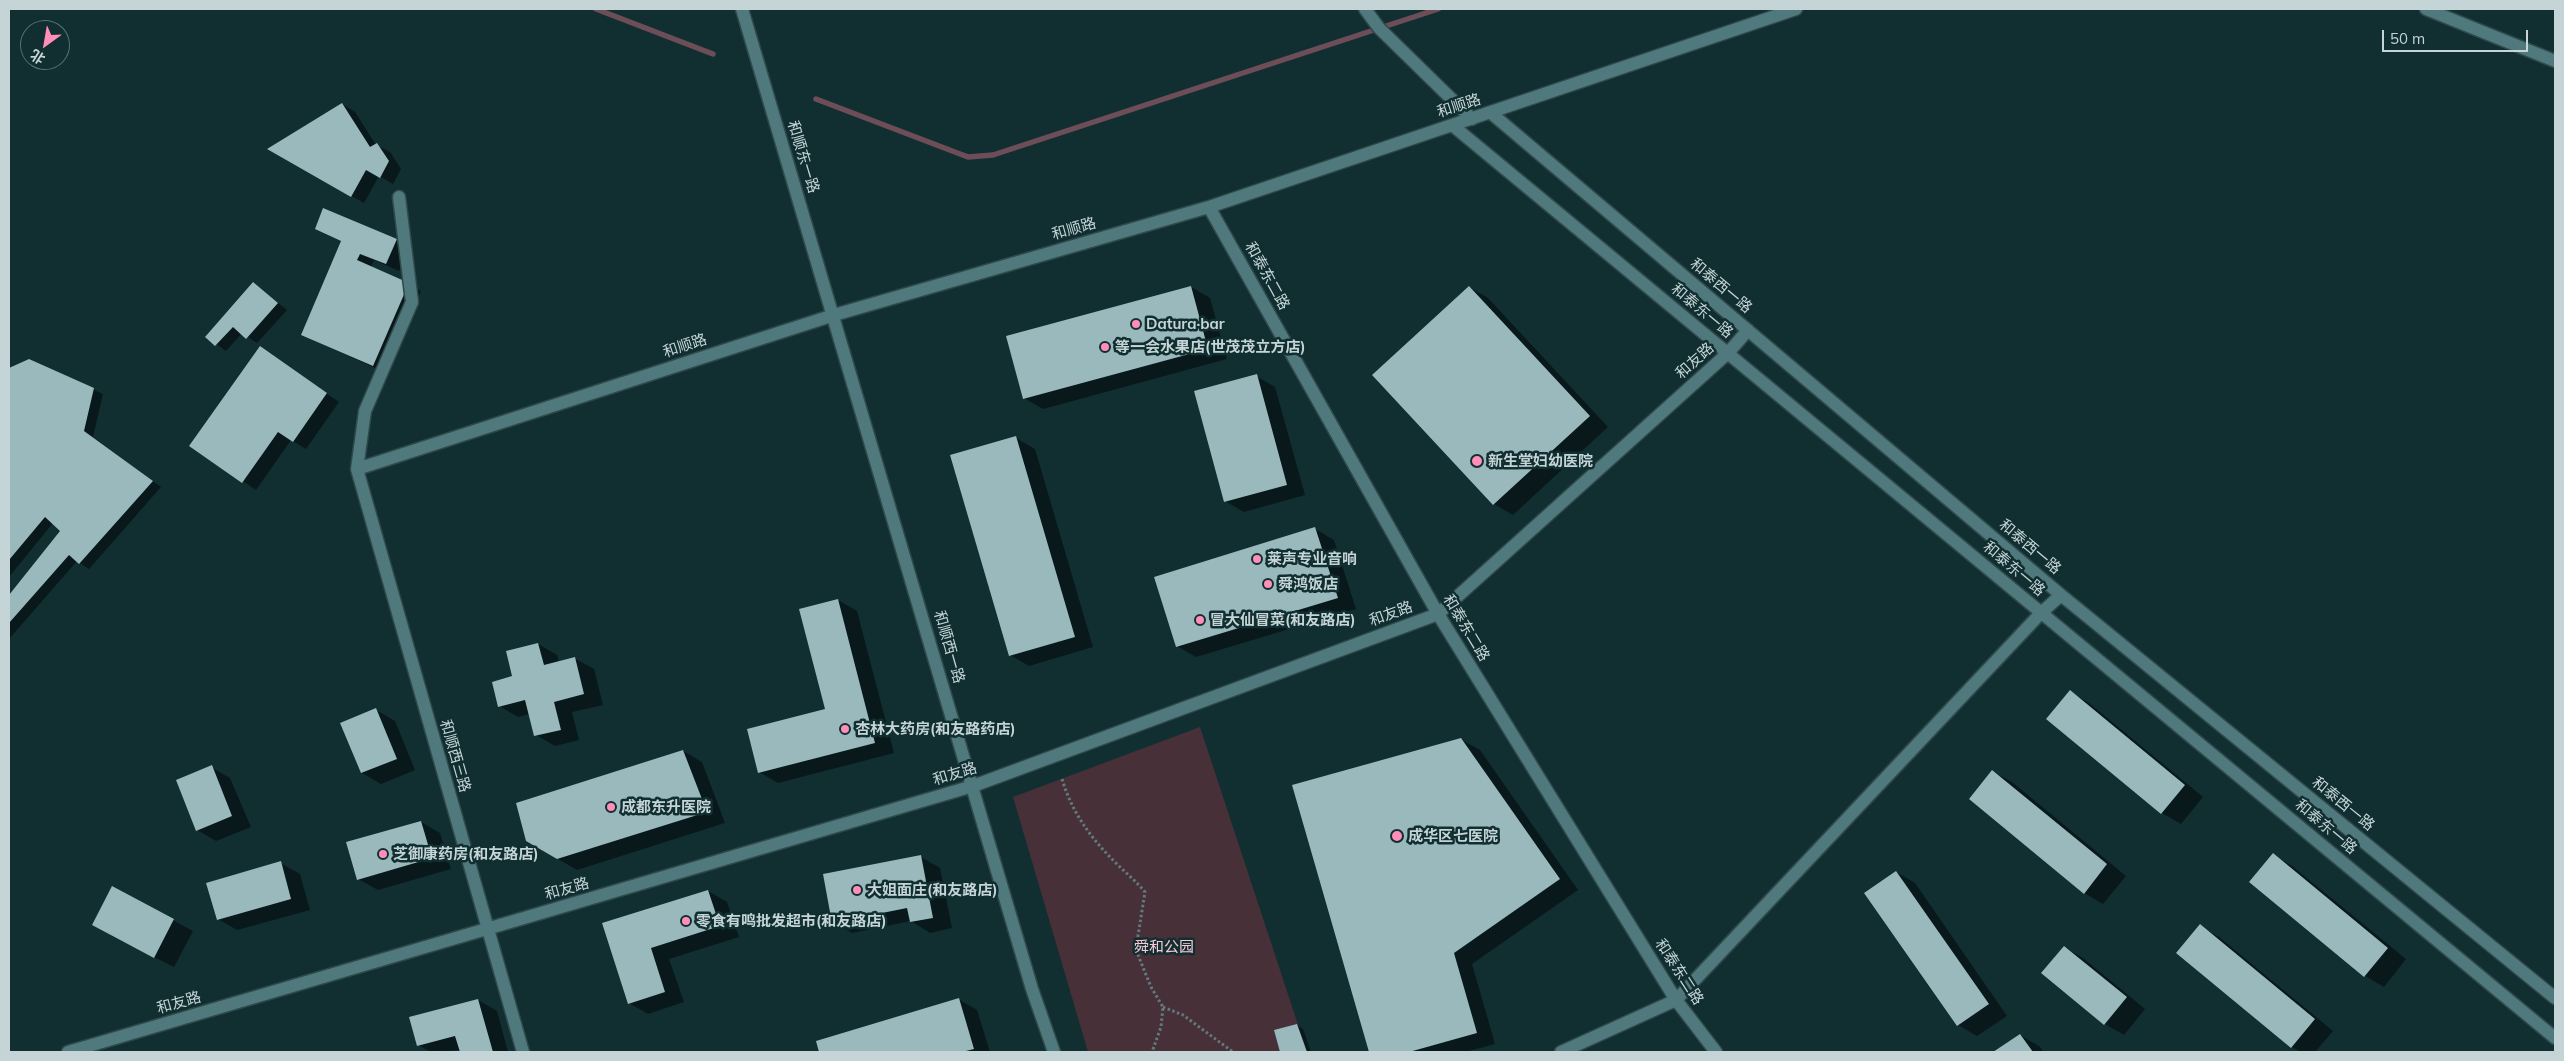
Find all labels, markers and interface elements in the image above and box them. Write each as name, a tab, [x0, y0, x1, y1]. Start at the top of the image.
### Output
north arrow	[20, 20, 70, 70]
scale bar	[2384, 20, 2530, 52]
text: 50 m	[2390, 29, 2425, 48]
text: 北	[27, 46, 48, 68]
street label: 和顺路	[1435, 90, 1483, 122]
street label: 和顺东一路	[783, 119, 823, 195]
street label: 和顺路	[1050, 214, 1098, 244]
street label: 和泰东二路	[1241, 239, 1293, 313]
street label: 和泰西一路	[1686, 255, 1756, 317]
street label: 和泰东一路	[1667, 280, 1737, 342]
place label: Datura·bar	[1146, 315, 1225, 333]
marker: Datura·bar	[1130, 318, 1142, 330]
street label: 和顺路	[661, 330, 709, 362]
place label: 等一会水果店(世茂茂立方店)	[1115, 338, 1306, 356]
street label: 和友路	[1672, 339, 1718, 383]
marker: 等一会水果店(世茂茂立方店)	[1099, 341, 1111, 353]
place label: 新生堂妇幼医院	[1488, 452, 1593, 470]
marker: 新生堂妇幼医院	[1470, 454, 1484, 468]
street label: 和泰西一路	[1995, 516, 2065, 578]
street label: 和泰东一路	[1979, 538, 2049, 600]
place label: 莱声专业音响	[1267, 550, 1357, 568]
marker: 莱声专业音响	[1251, 553, 1263, 565]
place label: 舜鸿饭店	[1278, 575, 1338, 593]
marker: 舜鸿饭店	[1262, 578, 1274, 590]
street label: 和泰东二路	[1439, 591, 1493, 665]
street label: 和友路	[1367, 598, 1415, 630]
street label: 和顺西一路	[930, 608, 968, 686]
place label: 冒大仙冒菜(和友路店)	[1210, 611, 1356, 629]
marker: 冒大仙冒菜(和友路店)	[1194, 614, 1206, 626]
street label: 和顺西三路	[436, 717, 474, 795]
place label: 杏林大药房(和友路药店)	[855, 720, 1016, 738]
marker: 杏林大药房(和友路药店)	[839, 723, 851, 735]
street label: 和友路	[931, 759, 979, 789]
street label: 和泰西一路	[2308, 773, 2378, 835]
street label: 和泰东一路	[2291, 796, 2361, 858]
place label: 成都东升医院	[621, 798, 711, 816]
marker: 成都东升医院	[605, 801, 617, 813]
place label: 成华区七医院	[1408, 827, 1498, 845]
marker: 成华区七医院	[1390, 829, 1404, 843]
place label: 芝御康药房(和友路店)	[393, 845, 539, 863]
marker: 芝御康药房(和友路店)	[377, 848, 389, 860]
street label: 和友路	[543, 874, 591, 904]
place label: 大姐面庄(和友路店)	[867, 881, 998, 899]
marker: 大姐面庄(和友路店)	[851, 884, 863, 896]
place label: 零食有鸣批发超市(和友路店)	[696, 912, 887, 930]
marker: 零食有鸣批发超市(和友路店)	[680, 915, 692, 927]
street label: 和泰东二路	[1651, 936, 1707, 1008]
park label: 舜和公园	[1134, 938, 1194, 956]
street label: 和友路	[155, 988, 203, 1018]

